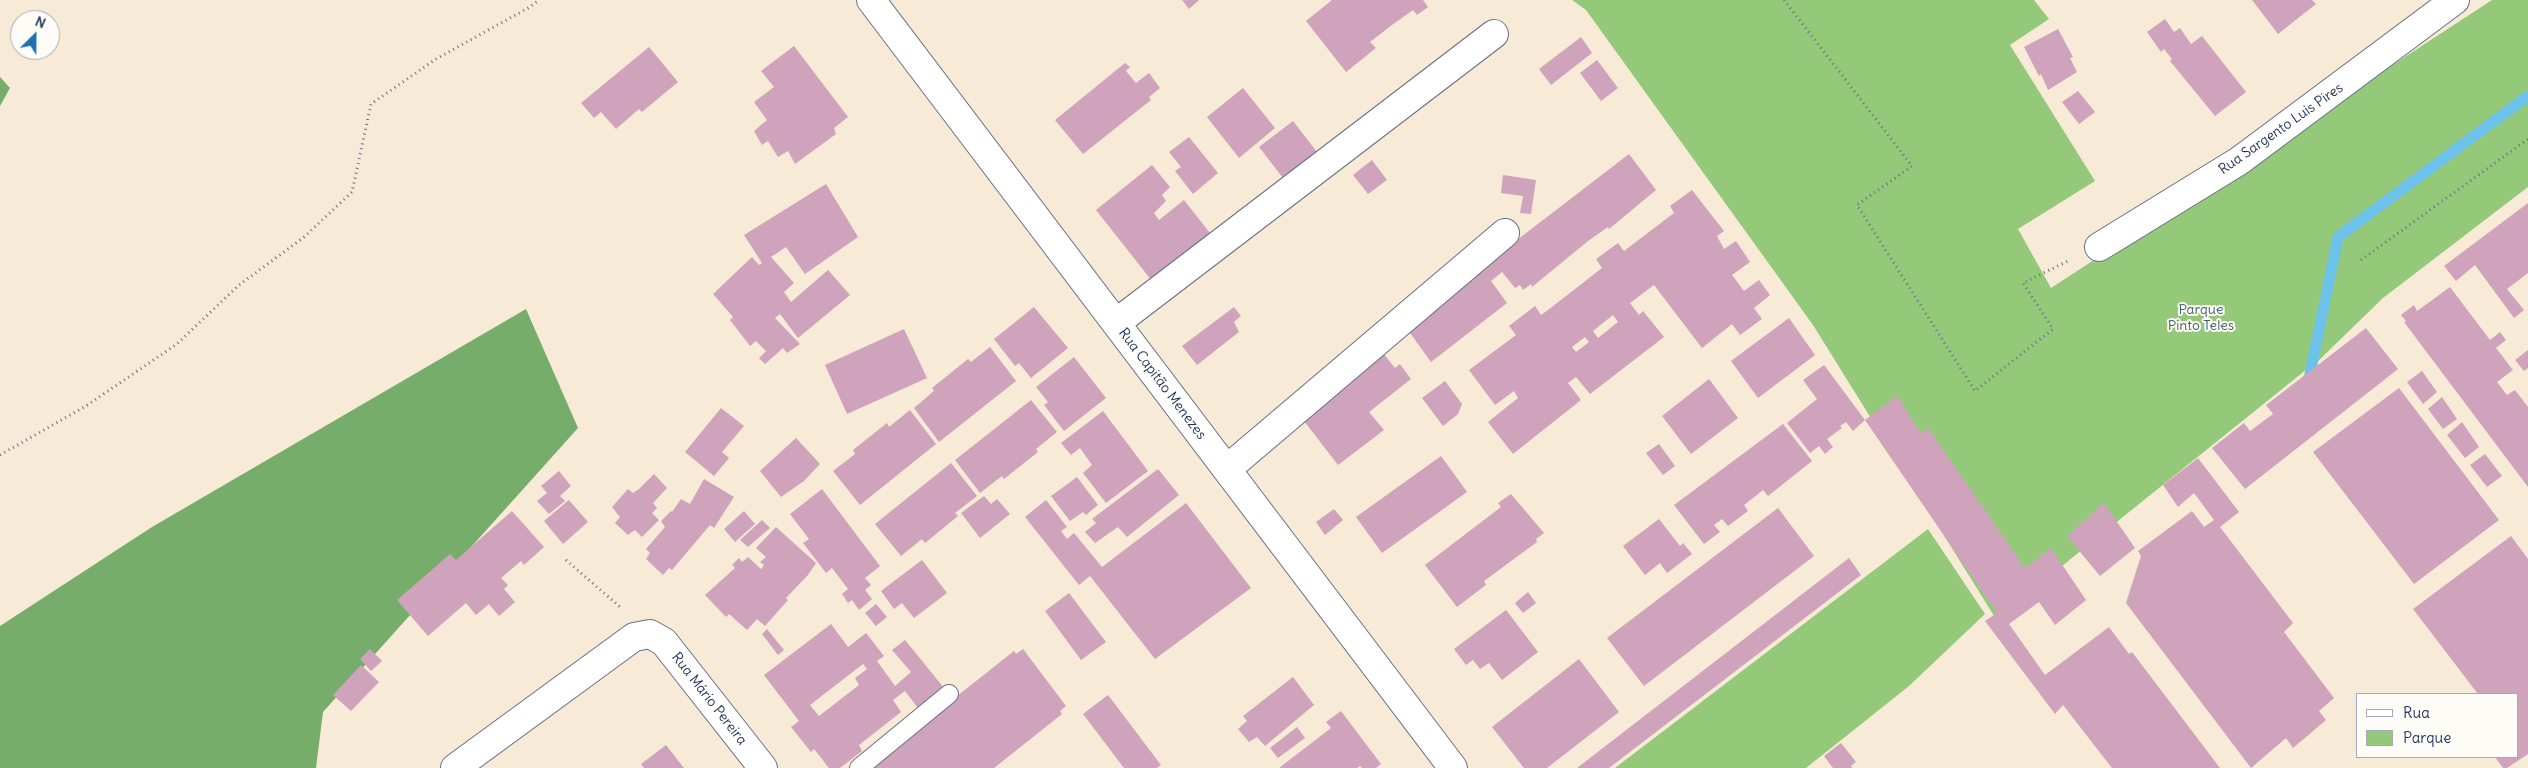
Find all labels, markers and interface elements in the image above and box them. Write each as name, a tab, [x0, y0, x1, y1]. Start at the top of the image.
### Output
north arrow	[10, 10, 60, 60]
text: N	[32, 12, 48, 32]
street label: Rua Sargento Luis Pires	[2216, 80, 2346, 178]
park label: Parque Pinto Teles	[2168, 302, 2234, 334]
street label: Rua Capitão Menezes	[1115, 325, 1209, 443]
street label: Rua Mário Pereira	[668, 649, 750, 749]
legend	[2356, 693, 2518, 758]
text: Rua	[2403, 703, 2430, 722]
text: Parque	[2403, 728, 2451, 747]

